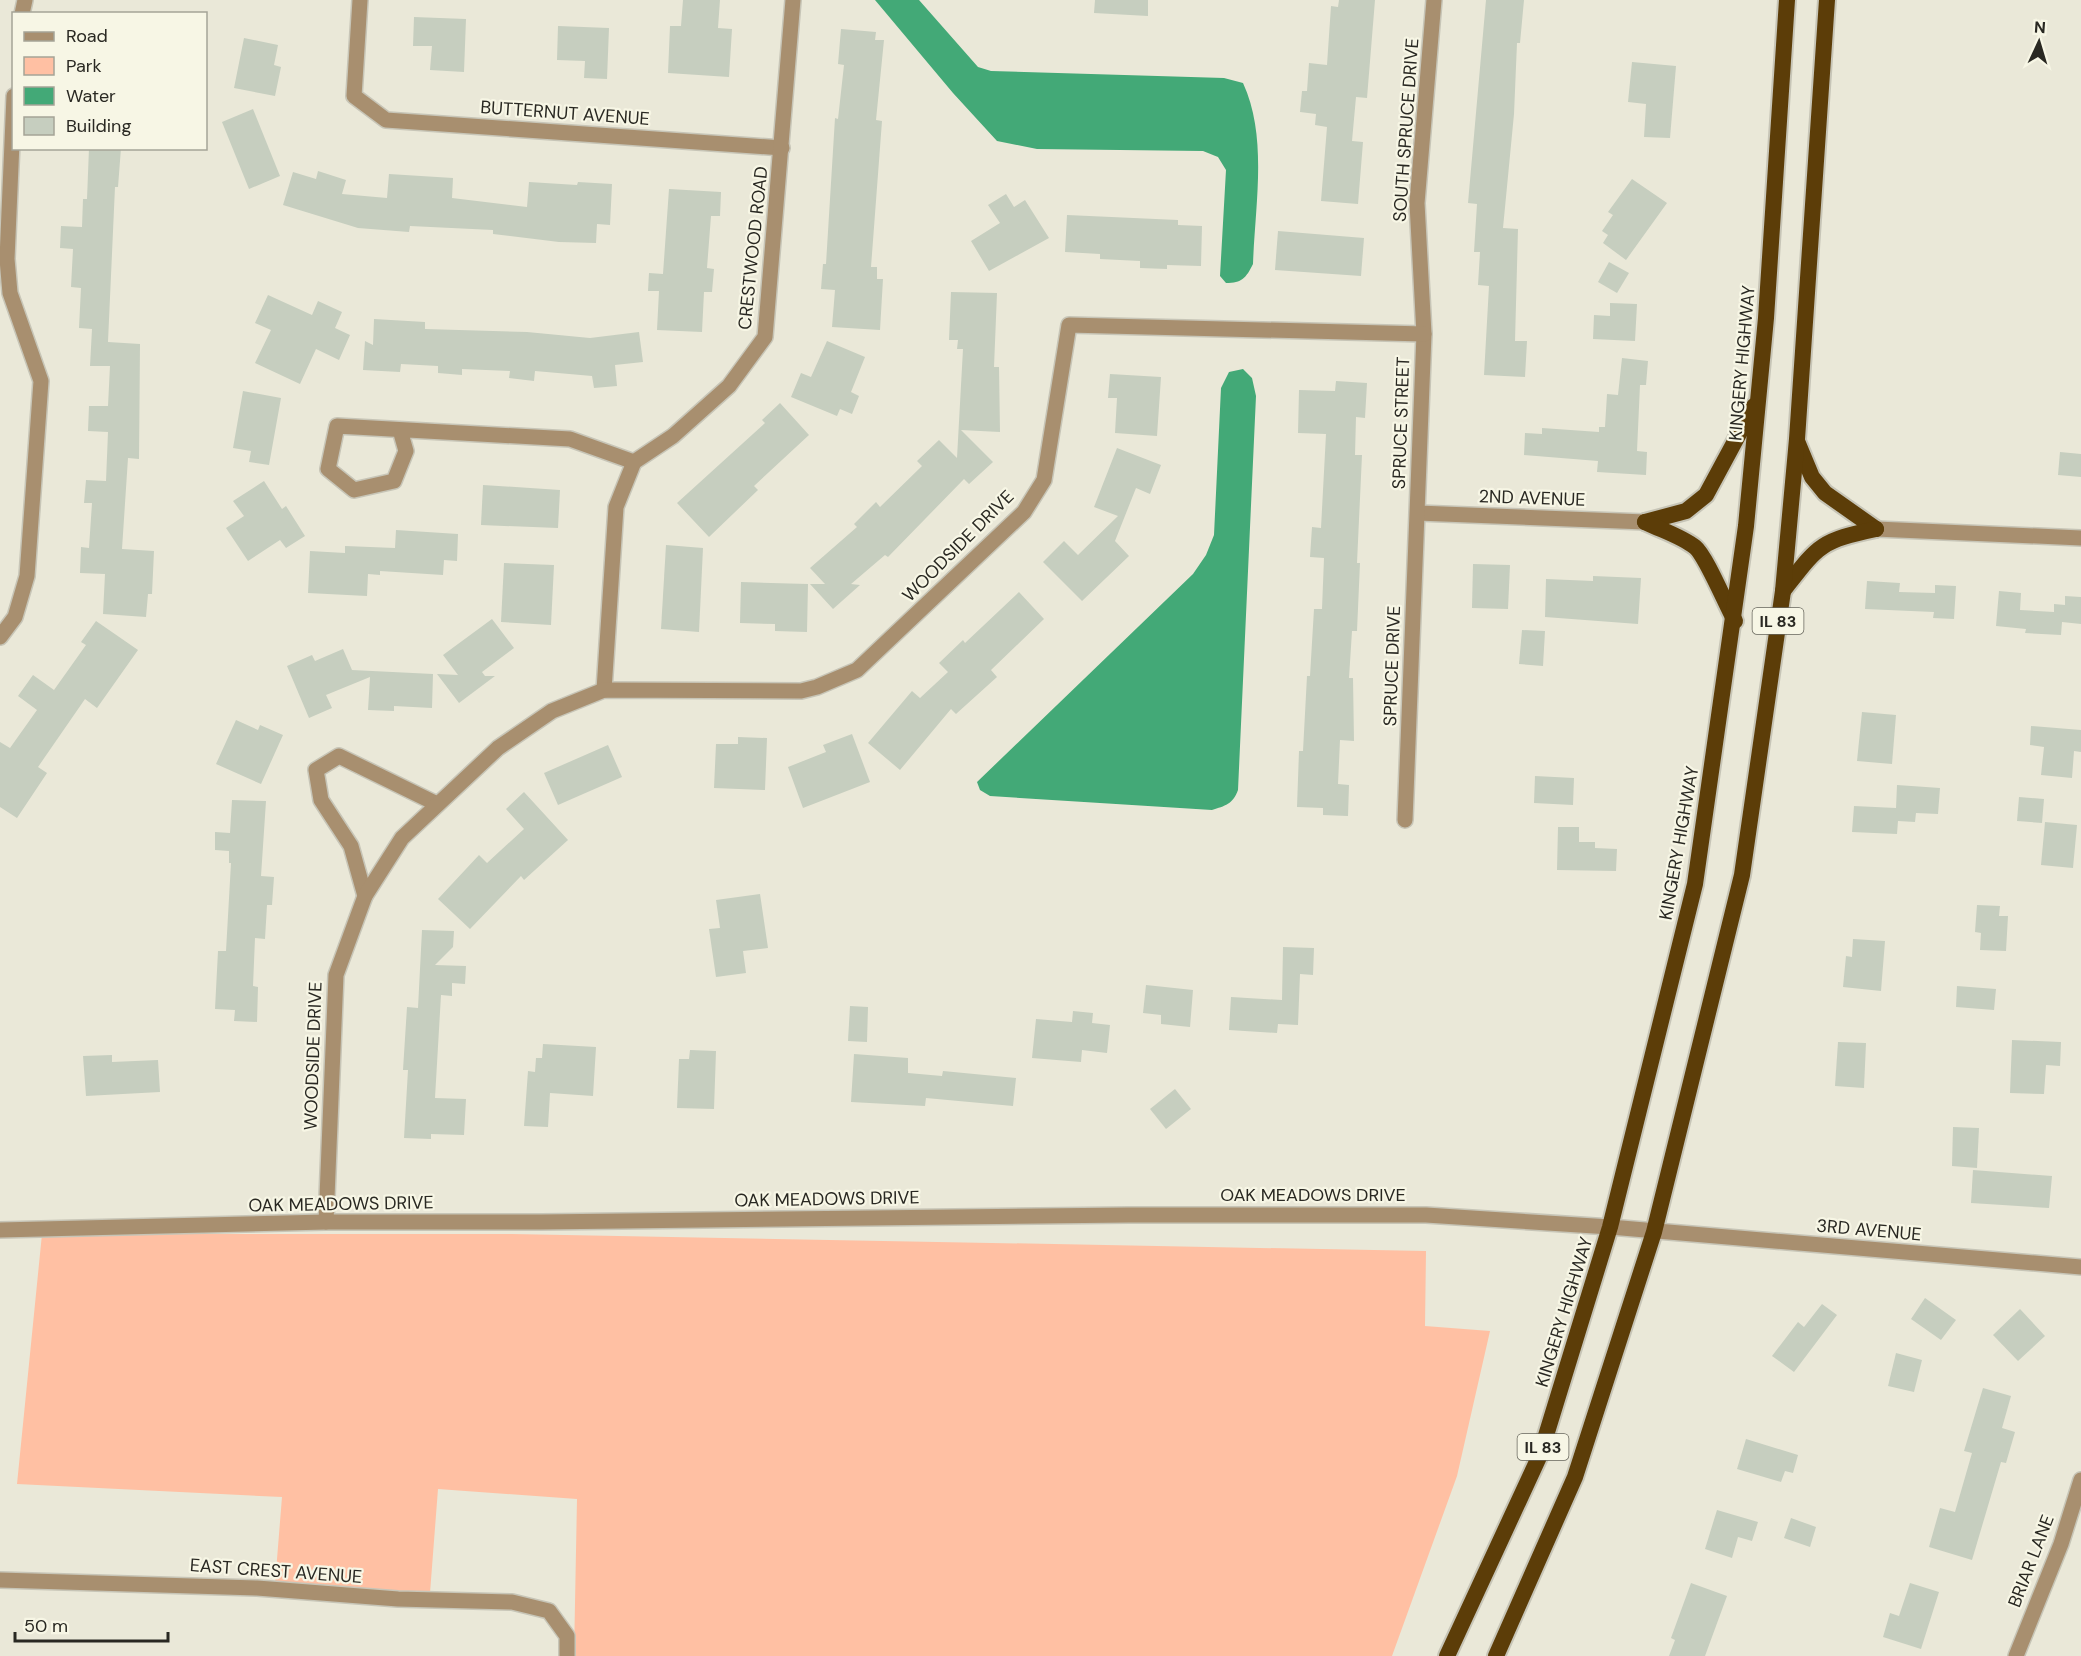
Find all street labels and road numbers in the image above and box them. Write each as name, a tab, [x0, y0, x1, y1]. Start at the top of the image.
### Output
street label: SOUTH SPRUCE DRIVE	[1388, 37, 1424, 223]
street label: BUTTERNUT AVENUE	[480, 95, 650, 131]
street label: CRESTWOOD ROAD	[732, 165, 774, 331]
street label: KINGERY HIGHWAY	[1723, 284, 1761, 442]
street label: SPRUCE STREET	[1387, 356, 1415, 490]
street label: 2ND AVENUE	[1478, 484, 1586, 512]
street label: WOODSIDE DRIVE	[897, 485, 1019, 607]
street label: SPRUCE DRIVE	[1378, 605, 1406, 727]
road number: IL 83	[1752, 608, 1804, 634]
street label: KINGERY HIGHWAY	[1654, 764, 1704, 922]
street label: WOODSIDE DRIVE	[298, 981, 328, 1131]
street label: OAK MEADOWS DRIVE	[1220, 1183, 1406, 1207]
street label: OAK MEADOWS DRIVE	[734, 1185, 920, 1213]
street label: OAK MEADOWS DRIVE	[248, 1190, 434, 1218]
street label: 3RD AVENUE	[1815, 1213, 1923, 1247]
street label: KINGERY HIGHWAY	[1530, 1233, 1598, 1390]
road number: IL 83	[1518, 1434, 1568, 1460]
street label: BRIAR LANE	[2002, 1511, 2060, 1611]
street label: EAST CREST AVENUE	[189, 1553, 363, 1589]

